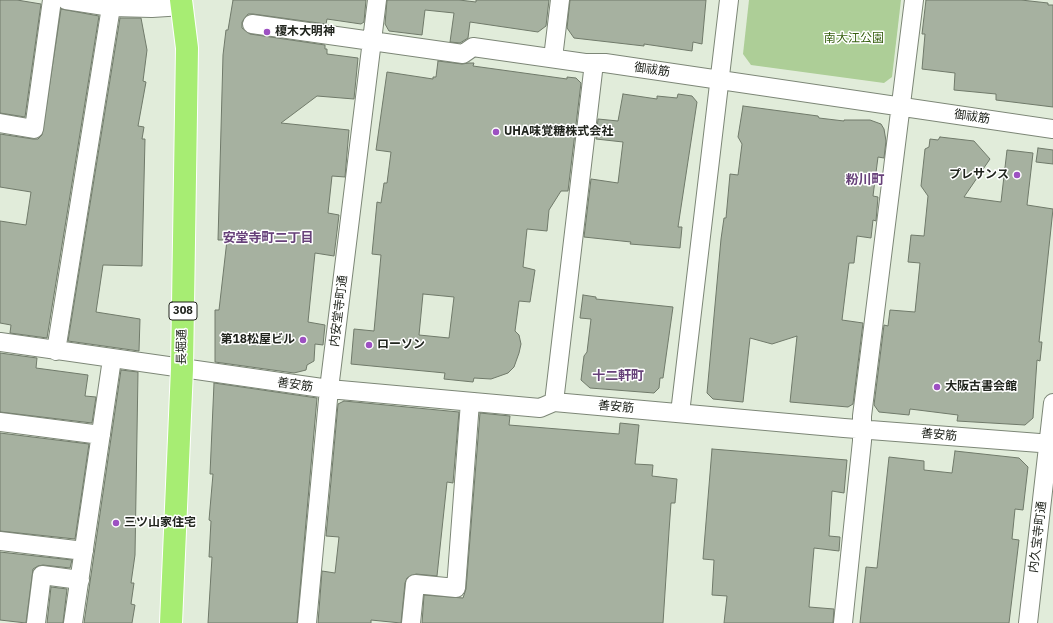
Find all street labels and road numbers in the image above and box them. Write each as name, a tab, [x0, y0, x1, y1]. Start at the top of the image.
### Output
street label: 御祓筋	[633, 60, 671, 80]
street label: 御祓筋	[953, 107, 991, 127]
street label: 内安堂寺町通	[327, 274, 351, 348]
road number: 308	[169, 302, 197, 320]
street label: 長堀通	[174, 329, 190, 365]
street label: 善安筋	[276, 375, 314, 395]
street label: 善安筋	[597, 398, 635, 416]
street label: 善安筋	[920, 426, 958, 444]
street label: 内久宝寺町通	[1026, 500, 1050, 574]

